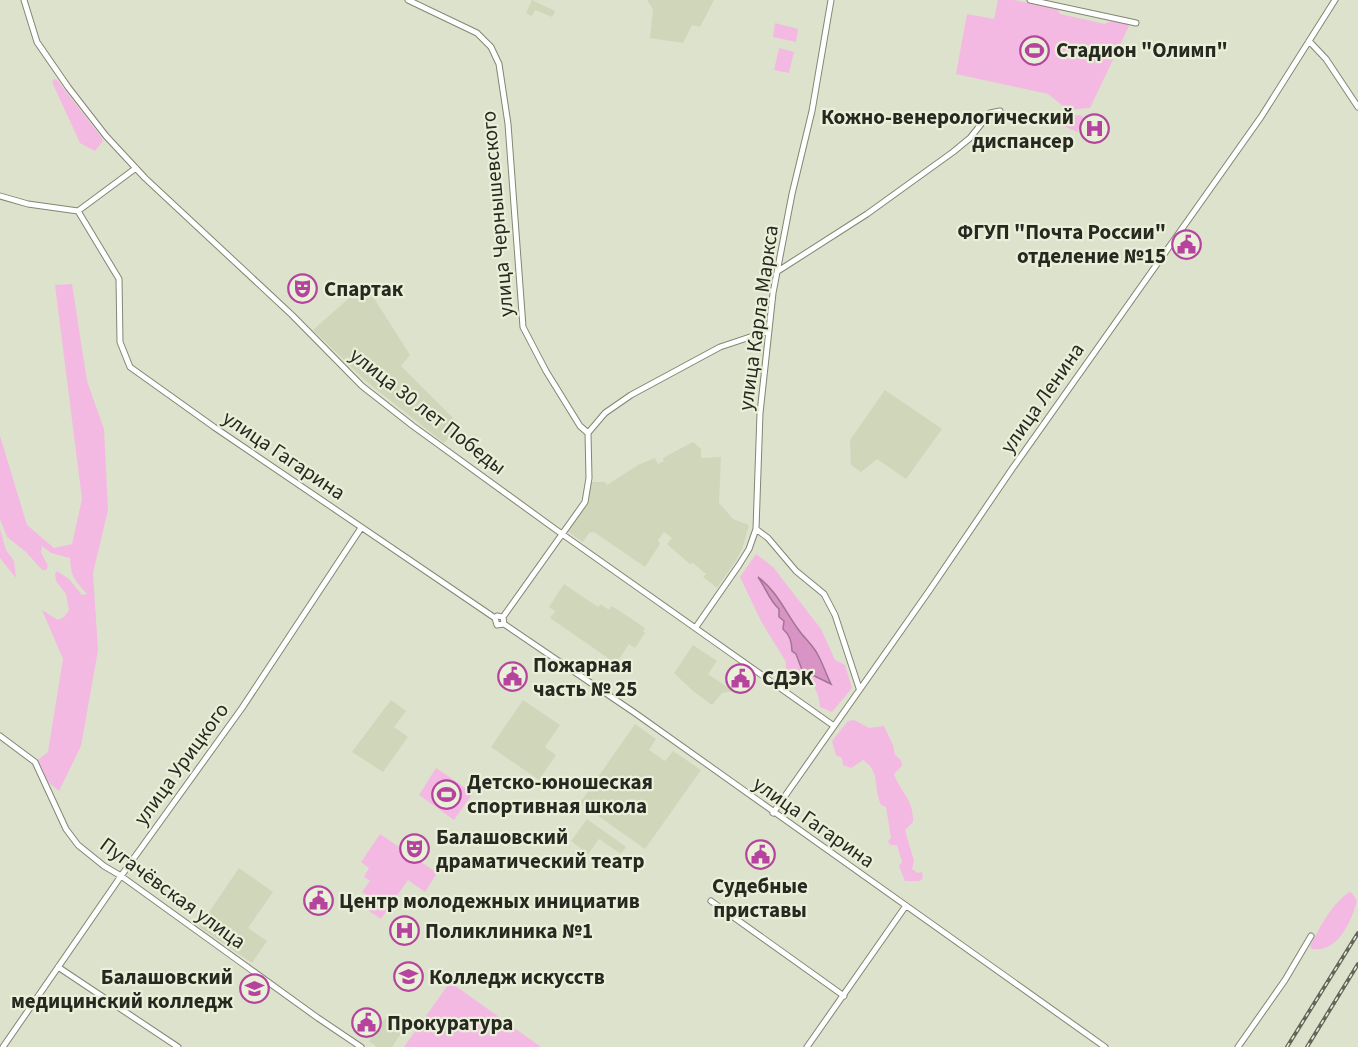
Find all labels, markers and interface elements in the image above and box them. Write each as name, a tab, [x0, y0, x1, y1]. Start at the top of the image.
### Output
sports icon: Стадион "Олимп"	[1019, 34, 1051, 66]
place label: Стадион "Олимп"	[1056, 35, 1228, 65]
place label: Кожно-венерологический диспансер	[821, 102, 1074, 156]
street label: улица Чернышевского	[473, 110, 521, 318]
hospital icon: Кожно-венерологический диспансер	[1079, 113, 1111, 145]
place label: ФГУП "Почта России" отделение №15	[957, 217, 1166, 271]
street label: улица Карла Маркса	[730, 223, 786, 413]
public building icon: ФГУП "Почта России" отделение №15	[1171, 228, 1203, 260]
theatre icon: Спартак	[287, 273, 319, 305]
place label: Спартак	[324, 274, 404, 304]
street label: улица Ленина	[993, 337, 1091, 459]
street label: улица 30 лет Победы	[343, 340, 513, 482]
street label: улица Гагарина	[216, 403, 352, 507]
place label: Пожарная часть № 25	[533, 650, 637, 704]
public building icon: Пожарная часть № 25	[496, 661, 528, 693]
public building icon: СДЭК	[725, 662, 757, 694]
place label: СДЭК	[762, 663, 815, 693]
street label: улица Урицкого	[126, 696, 236, 832]
place label: Детско-юношеская спортивная школа	[467, 767, 653, 821]
street label: улица Гагарина	[747, 769, 881, 875]
sports icon: Детско-юношеская спортивная школа	[430, 778, 462, 810]
place label: Балашовский драматический театр	[436, 822, 645, 876]
street label: Пугачёвская улица	[94, 830, 252, 956]
theatre icon: Балашовский драматический театр	[399, 833, 431, 865]
public building icon: Судебные приставы	[744, 839, 776, 871]
place label: Судебные приставы	[712, 871, 808, 925]
public building icon: Центр молодежных инициатив	[302, 885, 334, 917]
place label: Центр молодежных инициатив	[339, 886, 640, 916]
hospital icon: Поликлиника №1	[388, 915, 420, 947]
place label: Поликлиника №1	[425, 916, 593, 946]
school or university icon: Колледж искусств	[392, 961, 424, 993]
place label: Балашовский медицинский колледж	[11, 962, 233, 1016]
place label: Колледж искусств	[429, 962, 605, 992]
school or university icon: Балашовский медицинский колледж	[238, 973, 270, 1005]
public building icon: Прокуратура	[350, 1007, 382, 1039]
place label: Прокуратура	[387, 1008, 513, 1038]

